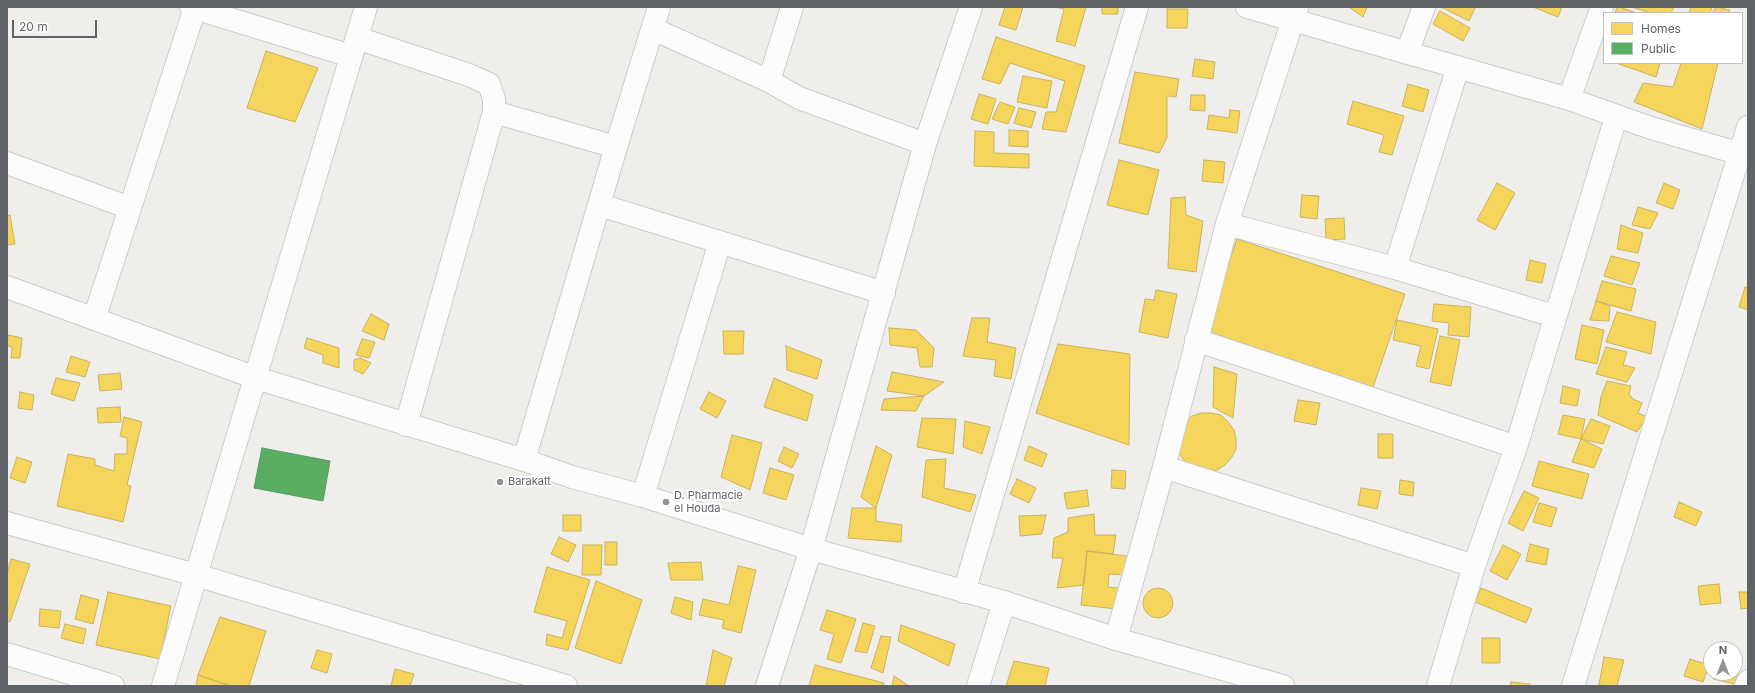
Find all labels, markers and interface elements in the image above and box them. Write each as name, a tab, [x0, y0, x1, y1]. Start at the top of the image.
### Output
scale bar	[14, 12, 99, 38]
legend	[1603, 12, 1743, 64]
text: 20 m	[19, 19, 48, 34]
text: Homes	[1641, 21, 1681, 36]
text: Public	[1641, 41, 1676, 56]
place label: Barakatt	[508, 475, 551, 489]
marker: Barakatt	[495, 477, 505, 487]
place label: D. Pharmacie el Houda	[674, 489, 743, 515]
marker: D. Pharmacie el Houda	[661, 497, 671, 507]
north arrow	[1703, 641, 1743, 681]
text: N	[1719, 643, 1727, 657]

